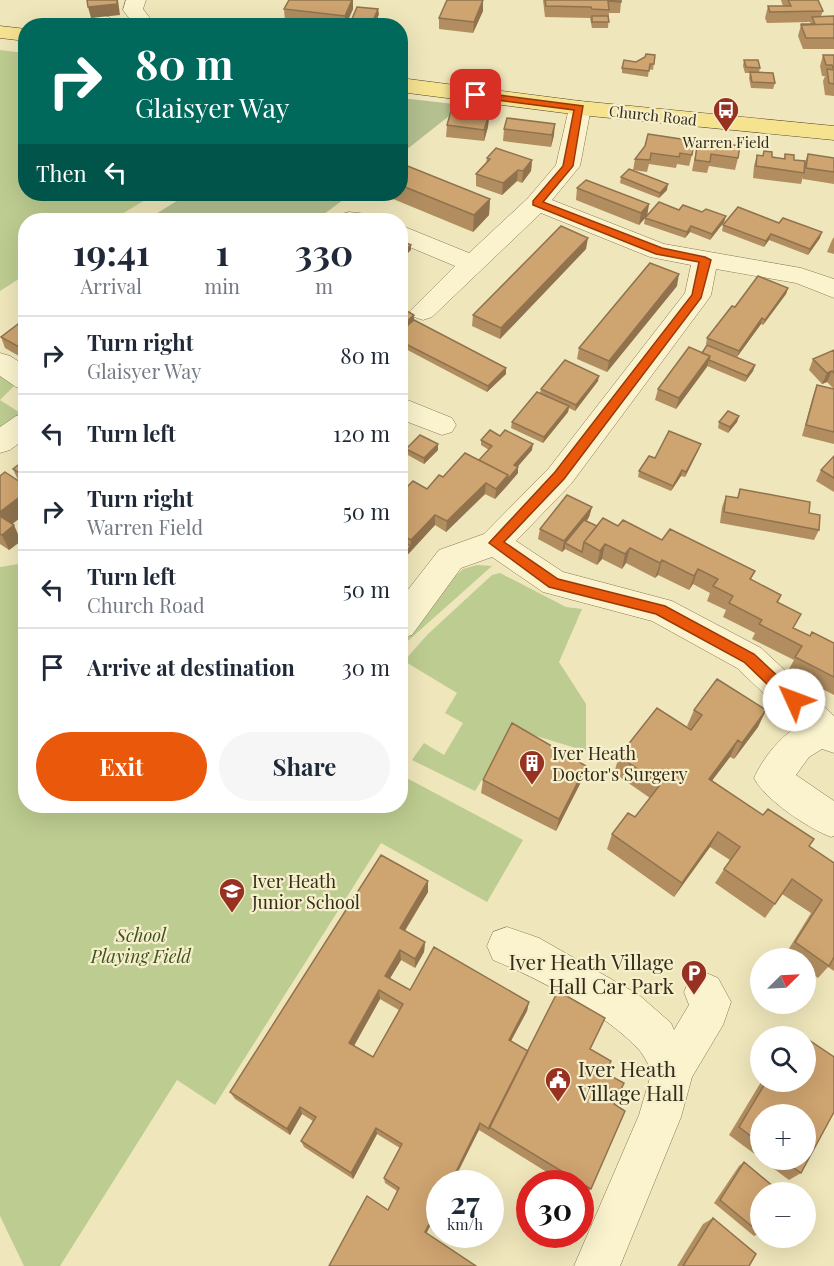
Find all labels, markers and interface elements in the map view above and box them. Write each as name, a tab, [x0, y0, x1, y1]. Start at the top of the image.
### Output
text: 80 m	[135, 35, 233, 91]
icon: right	[36, 42, 114, 120]
pin	[450, 69, 501, 120]
icon: arrive	[459, 78, 492, 111]
text: Glaisyer Way	[135, 89, 289, 125]
bus stop icon: Warren Field	[711, 95, 741, 133]
street label: Church Road	[608, 100, 698, 130]
place label: Warren Field	[681, 132, 770, 152]
icon: left	[99, 156, 132, 189]
text: Then	[36, 158, 87, 188]
text: 19:41	[73, 227, 150, 275]
text: 1	[215, 227, 229, 275]
text: 330	[295, 227, 353, 275]
text: Arrival	[80, 272, 142, 299]
text: min	[205, 272, 240, 299]
text: m	[315, 272, 333, 299]
text: Turn right	[87, 327, 193, 357]
icon: right	[36, 339, 69, 372]
text: 80 m	[340, 340, 390, 370]
text: Glaisyer Way	[87, 357, 201, 384]
icon: left	[36, 417, 69, 450]
text: Turn left	[87, 418, 176, 448]
text: 120 m	[333, 418, 390, 448]
text: Turn right	[87, 483, 193, 513]
icon: right	[36, 495, 69, 528]
text: 50 m	[343, 496, 390, 526]
text: Warren Field	[87, 513, 203, 540]
text: Turn left	[87, 561, 176, 591]
icon: left	[36, 573, 69, 606]
text: 50 m	[343, 574, 390, 604]
text: Church Road	[87, 591, 205, 618]
icon: arrive	[36, 651, 69, 684]
text: Arrive at destination	[87, 652, 295, 682]
text: 30 m	[342, 652, 390, 682]
position arrow	[762, 668, 826, 732]
button: Exit	[36, 732, 207, 801]
button: Share	[219, 732, 390, 801]
place label: Iver Heath Doctor's Surgery	[552, 741, 688, 786]
building icon: Iver Heath Doctor's Surgery	[517, 748, 547, 786]
place label: Iver Heath Junior School	[251, 869, 360, 914]
school or university icon: Iver Heath Junior School	[217, 876, 247, 914]
park label: School Playing Field	[90, 923, 192, 968]
place label: Iver Heath Village Hall Car Park	[509, 947, 674, 999]
north arrow	[750, 948, 816, 1014]
map controls	[750, 948, 816, 1248]
parking icon: Iver Heath Village Hall Car Park	[679, 958, 709, 996]
button: search	[750, 1026, 816, 1092]
place label: Iver Heath Village Hall	[577, 1054, 684, 1106]
public building icon: Iver Heath Village Hall	[543, 1065, 573, 1103]
button: +	[750, 1104, 816, 1170]
speed limit sign: 30	[516, 1170, 594, 1248]
text: 27	[450, 1182, 480, 1222]
button: −	[750, 1182, 816, 1248]
text: km/h	[447, 1214, 483, 1234]

